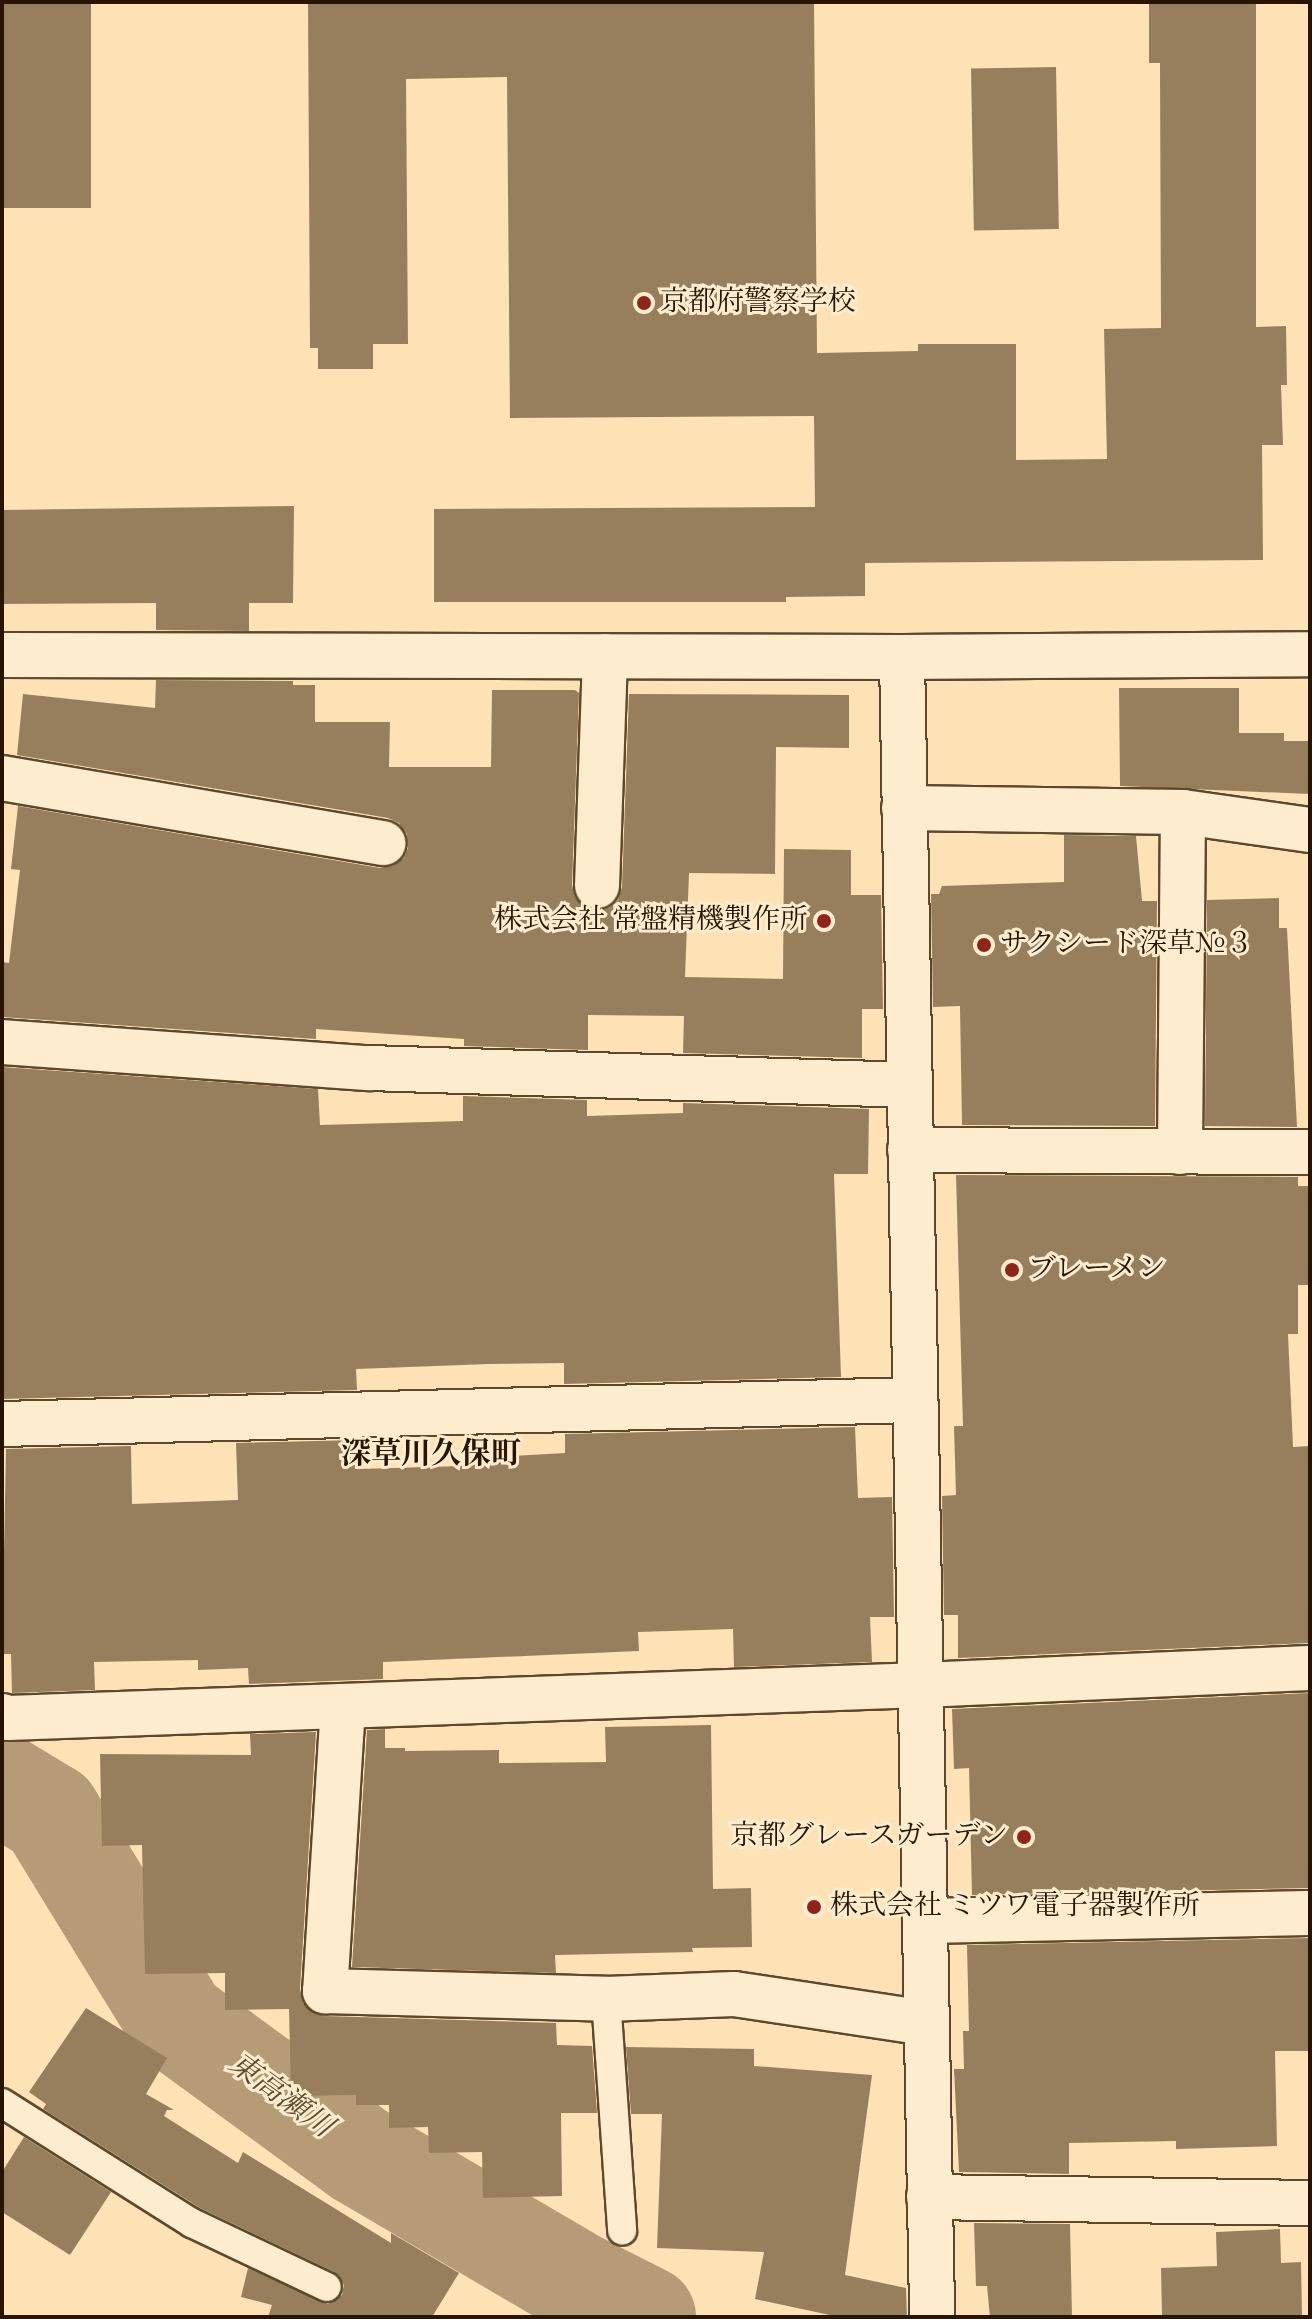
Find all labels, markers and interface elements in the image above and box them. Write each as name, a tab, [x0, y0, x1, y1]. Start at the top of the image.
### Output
place label: 京都府警察学校	[660, 286, 856, 320]
marker: 京都府警察学校	[635, 294, 653, 312]
place label: 株式会社 常盤精機製作所	[494, 904, 808, 938]
marker: 株式会社 常盤精機製作所	[815, 912, 833, 930]
place label: サクシード深草№３	[1000, 928, 1254, 962]
marker: サクシード深草№３	[975, 936, 993, 954]
place label: ブレーメン	[1028, 1253, 1168, 1287]
marker: ブレーメン	[1003, 1261, 1021, 1279]
district label: 深草川久保町	[341, 1437, 521, 1473]
place label: 京都グレースガーデン	[728, 1820, 1008, 1854]
marker: 京都グレースガーデン	[1015, 1828, 1033, 1846]
place label: 株式会社 ミツワ電子器製作所	[830, 1890, 1200, 1924]
marker: 株式会社 ミツワ電子器製作所	[805, 1898, 823, 1916]
water label: 東高瀬川	[221, 2046, 339, 2146]

